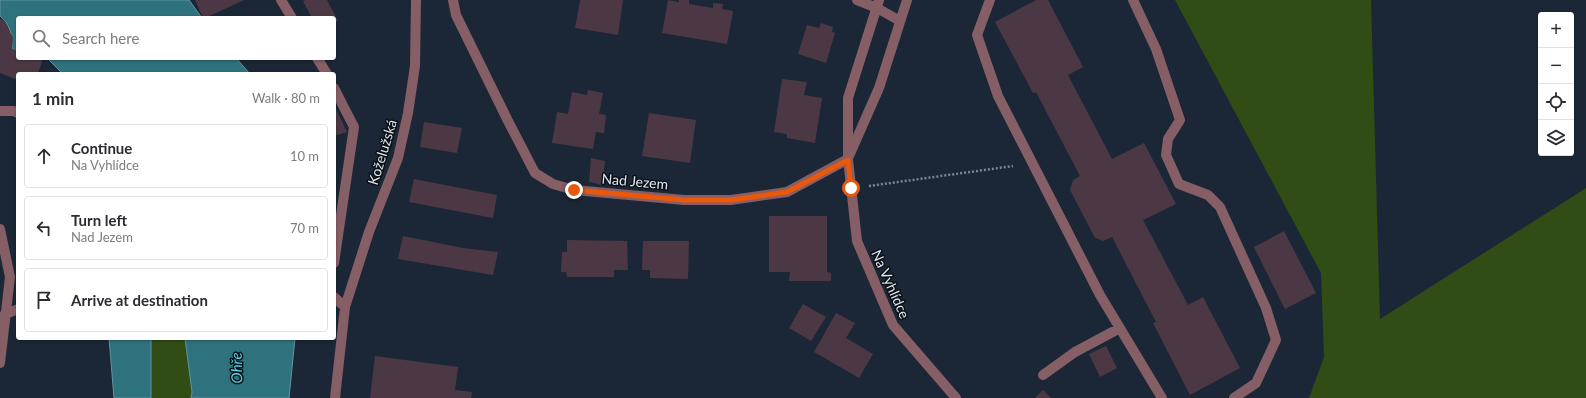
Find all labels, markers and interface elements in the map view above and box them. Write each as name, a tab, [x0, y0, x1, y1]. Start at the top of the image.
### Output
map controls	[1538, 12, 1574, 156]
button: +	[1538, 12, 1574, 48]
search box	[16, 16, 336, 60]
icon: search	[30, 27, 52, 49]
text: Search here	[62, 29, 139, 47]
button: −	[1538, 48, 1574, 84]
button: locate	[1538, 84, 1574, 120]
text: 1 min	[32, 88, 74, 109]
text: Walk · 80 m	[252, 90, 320, 106]
street label: Koželužská	[364, 117, 400, 187]
button: layers	[1538, 120, 1574, 156]
text: Continue	[71, 139, 132, 157]
icon: ahead	[33, 145, 55, 167]
text: 10 m	[290, 148, 319, 164]
text: Na Vyhlídce	[71, 157, 139, 173]
street label: Nad Jezem	[601, 170, 669, 192]
route start	[842, 179, 860, 197]
route end	[565, 181, 583, 199]
text: Turn left	[71, 211, 127, 229]
icon: left	[33, 217, 55, 239]
text: 70 m	[290, 220, 319, 236]
text: Nad Jezem	[71, 229, 133, 245]
street label: Na Vyhlídce	[868, 247, 914, 321]
icon: arrive	[33, 289, 55, 311]
text: Arrive at destination	[71, 291, 208, 309]
water label: Ohře	[227, 352, 245, 384]

